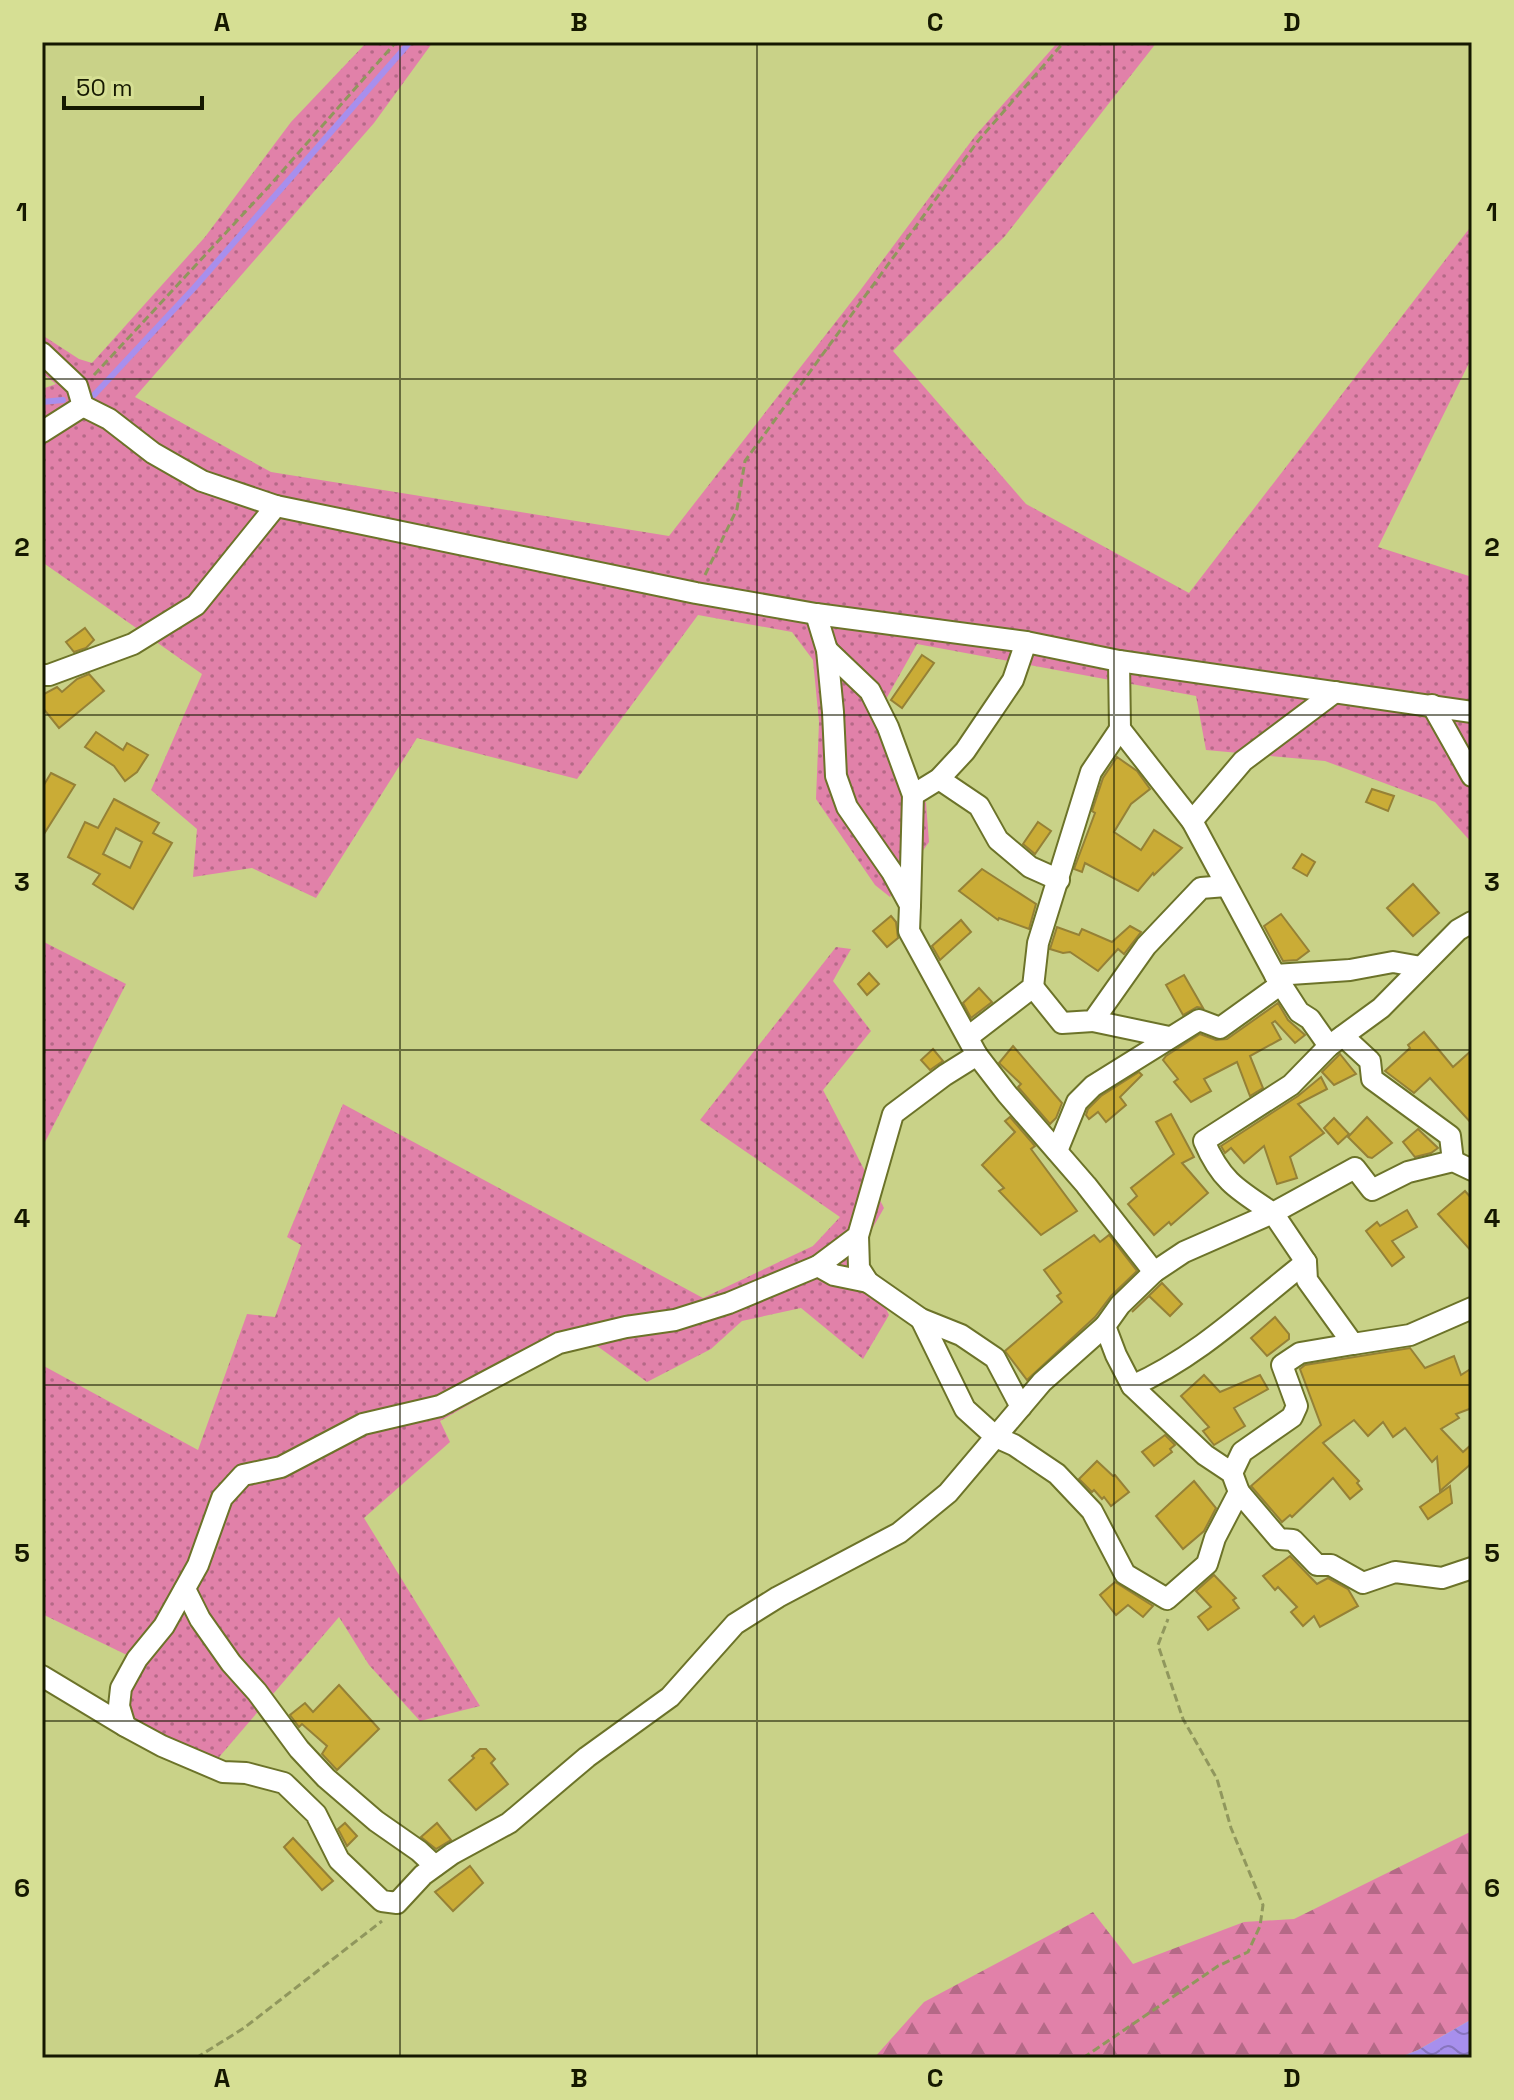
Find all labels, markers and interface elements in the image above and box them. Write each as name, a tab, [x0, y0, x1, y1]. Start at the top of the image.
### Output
text: A	[214, 5, 231, 39]
text: B	[570, 5, 588, 39]
text: C	[927, 5, 943, 39]
text: D	[1283, 5, 1301, 39]
scale bar	[64, 60, 202, 110]
text: 50 m	[76, 72, 133, 103]
text: 1	[16, 195, 28, 229]
text: 1	[1486, 195, 1498, 229]
text: 2	[14, 530, 30, 564]
text: 2	[1484, 530, 1500, 564]
text: 3	[14, 865, 30, 899]
text: 3	[1484, 865, 1500, 899]
text: 4	[14, 1201, 30, 1235]
text: 4	[1484, 1201, 1500, 1235]
text: 5	[14, 1536, 30, 1570]
text: 5	[1484, 1536, 1500, 1570]
text: 6	[14, 1871, 30, 1905]
text: 6	[1484, 1871, 1500, 1905]
text: A	[214, 2061, 231, 2095]
text: B	[570, 2061, 588, 2095]
text: C	[927, 2061, 943, 2095]
text: D	[1283, 2061, 1301, 2095]

